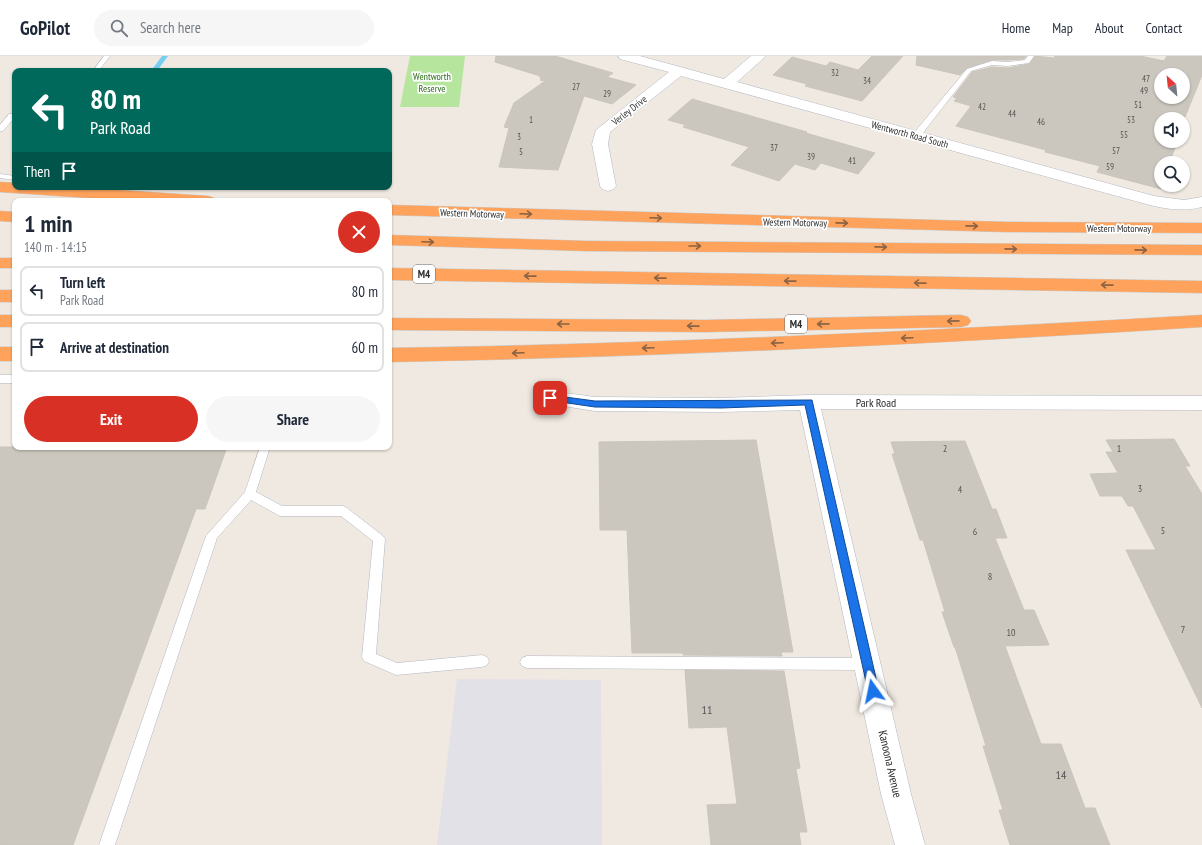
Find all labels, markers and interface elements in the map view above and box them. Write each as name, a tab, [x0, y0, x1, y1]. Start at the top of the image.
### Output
search box	[94, 10, 374, 46]
text: GoPilot	[20, 16, 70, 40]
icon: search	[108, 17, 130, 39]
text: Search here	[140, 18, 201, 37]
text: Home	[1002, 19, 1030, 37]
text: Map	[1052, 19, 1073, 37]
text: About	[1095, 19, 1124, 37]
text: Contact	[1146, 19, 1182, 37]
house number: 32	[831, 67, 839, 78]
north arrow	[1154, 68, 1190, 104]
map controls	[1154, 68, 1190, 192]
park label: Wentworth Reserve	[413, 70, 451, 95]
house number: 47	[1142, 73, 1150, 84]
house number: 34	[863, 75, 871, 86]
text: 80 m	[90, 80, 141, 117]
house number: 27	[572, 81, 580, 92]
icon: left	[24, 84, 76, 136]
house number: 49	[1140, 85, 1148, 96]
house number: 29	[603, 88, 611, 99]
street label: Verley Drive	[608, 93, 649, 129]
house number: 51	[1134, 99, 1142, 110]
house number: 42	[978, 101, 986, 112]
house number: 44	[1008, 108, 1016, 119]
button: sound	[1154, 112, 1190, 148]
house number: 1	[529, 114, 533, 125]
house number: 53	[1127, 114, 1135, 125]
text: Park Road	[90, 116, 151, 139]
house number: 46	[1037, 116, 1045, 127]
street label: Wentworth Road South	[870, 118, 950, 151]
house number: 55	[1120, 129, 1128, 140]
house number: 3	[517, 131, 521, 142]
house number: 37	[770, 142, 778, 153]
house number: 57	[1112, 145, 1120, 156]
house number: 5	[519, 146, 523, 157]
house number: 39	[807, 151, 815, 162]
house number: 41	[848, 155, 856, 166]
button: search	[1154, 156, 1190, 192]
icon: arrive	[58, 160, 80, 182]
house number: 59	[1106, 161, 1114, 172]
text: Then	[24, 162, 50, 181]
street label: Western Motorway	[440, 206, 504, 221]
text: 1 min	[24, 208, 72, 239]
one-way arrow	[519, 210, 532, 218]
button: close	[338, 211, 380, 253]
one-way arrow	[649, 214, 662, 222]
street label: Western Motorway	[763, 215, 827, 230]
one-way arrow	[835, 219, 848, 227]
street label: Western Motorway	[1087, 222, 1151, 235]
one-way arrow	[965, 223, 978, 230]
one-way arrow	[421, 238, 434, 245]
text: 140 m · 14:15	[24, 239, 87, 256]
one-way arrow	[688, 242, 701, 250]
one-way arrow	[874, 243, 887, 251]
one-way arrow	[1004, 245, 1017, 253]
one-way arrow	[1134, 246, 1147, 254]
road number: M4	[413, 265, 435, 283]
one-way arrow	[524, 272, 537, 280]
text: Turn left	[60, 273, 105, 292]
one-way arrow	[654, 274, 667, 282]
one-way arrow	[784, 277, 797, 285]
one-way arrow	[914, 279, 927, 287]
icon: left	[26, 280, 48, 302]
text: 80 m	[352, 282, 378, 301]
one-way arrow	[1101, 282, 1114, 289]
text: Park Road	[60, 292, 104, 309]
road number: M4	[785, 315, 807, 333]
one-way arrow	[947, 318, 960, 325]
one-way arrow	[557, 320, 570, 328]
one-way arrow	[817, 320, 830, 328]
one-way arrow	[687, 322, 700, 330]
one-way arrow	[901, 334, 914, 342]
icon: arrive	[26, 336, 48, 358]
text: Arrive at destination	[60, 338, 169, 357]
text: 60 m	[352, 338, 378, 357]
one-way arrow	[771, 339, 784, 347]
one-way arrow	[642, 344, 655, 352]
one-way arrow	[512, 349, 525, 357]
pin	[533, 381, 567, 415]
icon: arrive	[539, 387, 561, 409]
street label: Park Road	[856, 395, 896, 410]
button: Exit	[24, 396, 198, 442]
button: Share	[206, 396, 380, 442]
house number: 2	[943, 442, 947, 455]
house number: 1	[1117, 442, 1121, 455]
house number: 3	[1138, 482, 1142, 495]
house number: 4	[958, 483, 963, 496]
house number: 5	[1161, 524, 1165, 537]
house number: 6	[973, 525, 978, 538]
house number: 8	[988, 570, 992, 583]
house number: 7	[1181, 623, 1185, 636]
house number: 10	[1007, 626, 1016, 639]
position arrow	[852, 670, 894, 712]
house number: 11	[702, 702, 712, 717]
street label: Kanoona Avenue	[875, 729, 906, 799]
house number: 14	[1056, 767, 1067, 782]

